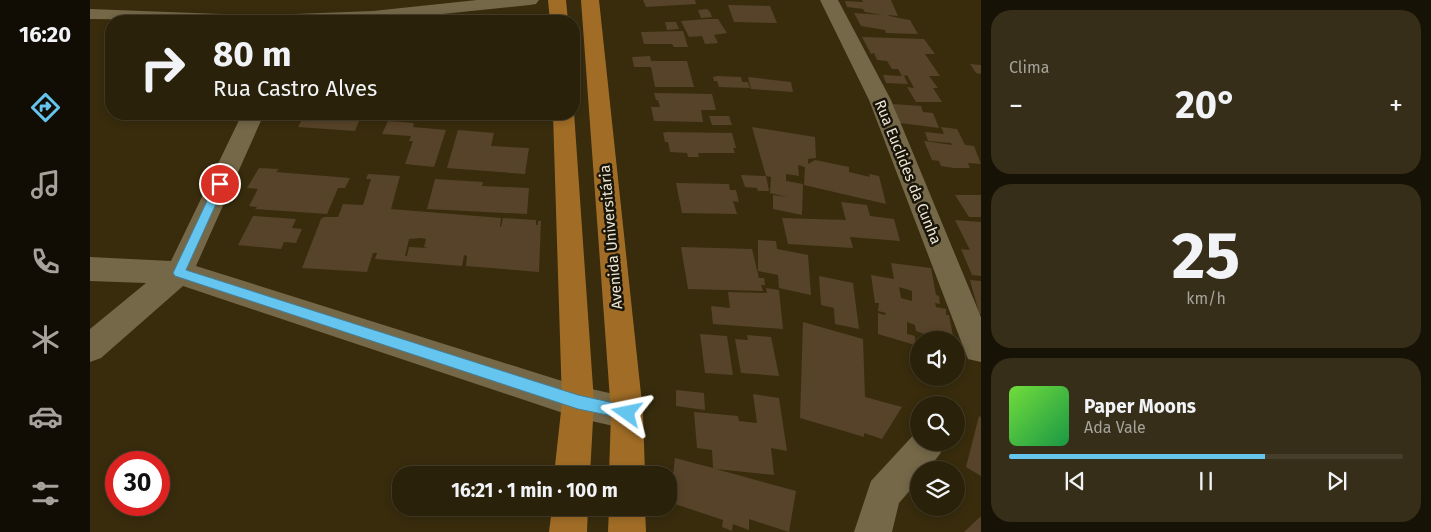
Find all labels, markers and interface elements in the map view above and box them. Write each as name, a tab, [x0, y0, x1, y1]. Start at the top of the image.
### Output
text: 16:20	[19, 21, 71, 48]
text: 80 m	[213, 33, 292, 75]
icon: right	[130, 35, 195, 100]
text: Clima	[1009, 58, 1049, 77]
text: Rua Castro Alves	[213, 75, 377, 102]
text: 20°	[1175, 82, 1237, 128]
text: −	[1009, 89, 1023, 122]
text: +	[1389, 89, 1403, 122]
icon: directions	[28, 90, 63, 125]
street label: Rua Euclides da Cunha	[871, 97, 945, 247]
pin	[199, 163, 241, 205]
street label: Avenida Universitária	[596, 164, 626, 310]
icon: music	[28, 167, 63, 202]
icon: arrive	[206, 170, 234, 198]
text: 25	[1172, 217, 1240, 295]
icon: phone	[28, 244, 63, 279]
text: km/h	[1186, 289, 1226, 308]
icon: climate	[28, 322, 63, 357]
map controls	[910, 331, 965, 516]
button: sound	[910, 331, 965, 386]
position arrow	[600, 386, 652, 438]
text: Paper Moons	[1084, 395, 1196, 418]
button: search	[910, 396, 965, 451]
icon: car	[28, 399, 63, 434]
text: Ada Vale	[1084, 418, 1146, 437]
speed limit sign: 30	[105, 451, 170, 516]
button: layers	[910, 461, 965, 516]
icon: previous	[1061, 467, 1089, 495]
icon: pause	[1192, 467, 1220, 495]
icon: next	[1323, 467, 1351, 495]
icon: filters	[28, 476, 63, 511]
text: 16:21 · 1 min · 100 m	[451, 479, 618, 502]

